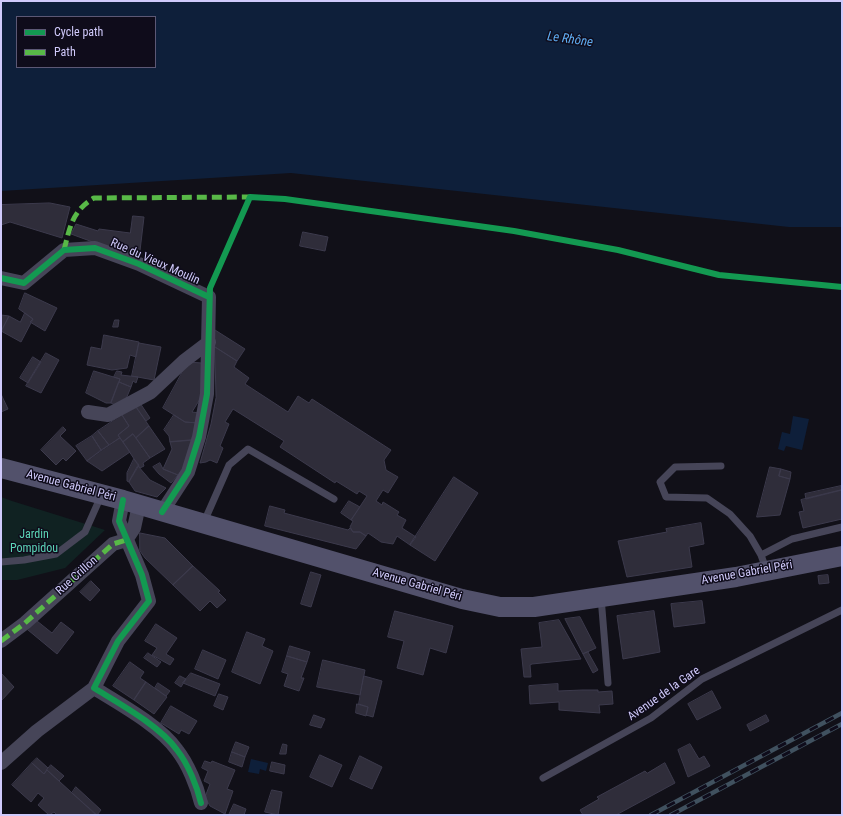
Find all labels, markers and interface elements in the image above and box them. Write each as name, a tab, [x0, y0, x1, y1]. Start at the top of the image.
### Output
legend	[16, 16, 156, 68]
text: Cycle path	[54, 25, 103, 39]
water label: Le Rhône	[546, 29, 594, 51]
text: Path	[54, 45, 76, 59]
street label: Rue du Vieux Moulin	[108, 236, 202, 288]
street label: Avenue Gabriel Péri	[25, 467, 117, 505]
park label: Jardin Pompidou	[10, 528, 58, 556]
street label: Rue Crillon	[53, 554, 101, 598]
street label: Avenue Gabriel Péri	[700, 558, 794, 588]
street label: Avenue Gabriel Péri	[371, 565, 463, 605]
street label: Avenue de la Gare	[625, 664, 703, 724]

